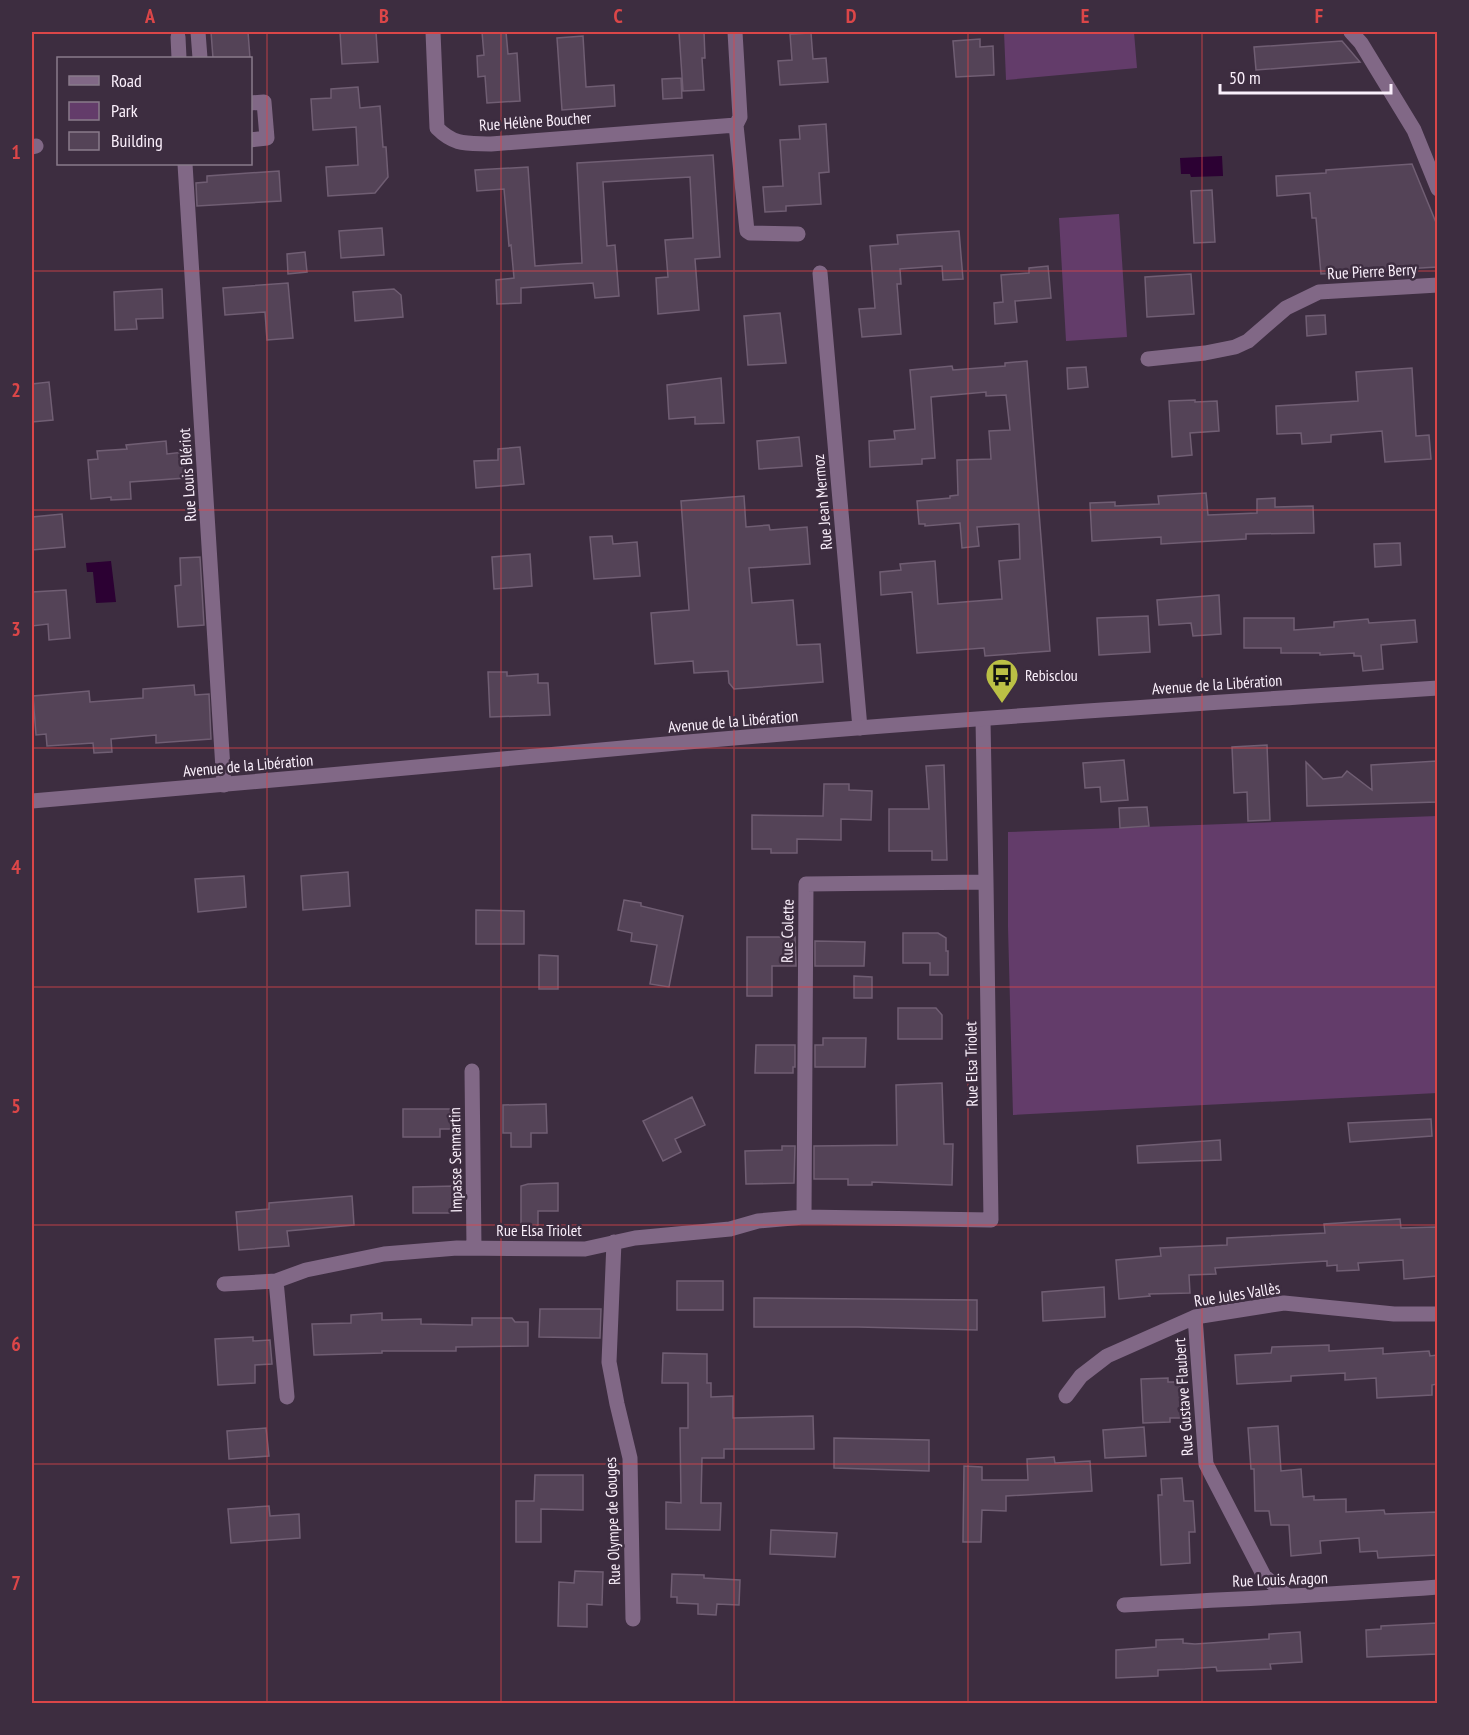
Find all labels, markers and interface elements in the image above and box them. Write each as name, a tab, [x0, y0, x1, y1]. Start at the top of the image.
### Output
text: A	[144, 3, 156, 29]
text: B	[379, 3, 389, 29]
text: C	[613, 3, 623, 29]
text: D	[846, 3, 857, 29]
text: E	[1081, 3, 1089, 29]
text: F	[1315, 3, 1323, 29]
legend	[57, 57, 252, 165]
scale bar	[1220, 57, 1391, 95]
text: 50 m	[1229, 66, 1261, 89]
text: Road	[111, 69, 142, 92]
text: Park	[111, 99, 138, 122]
street label: Rue Hélène Boucher	[478, 107, 592, 135]
text: Building	[111, 129, 163, 152]
text: 1	[11, 139, 21, 165]
street label: Rue Pierre Berry	[1327, 259, 1417, 283]
text: 2	[11, 377, 21, 403]
street label: Rue Louis Blériot	[174, 427, 200, 522]
street label: Rue Jean Mermoz	[808, 453, 836, 551]
text: 3	[11, 616, 21, 642]
bus stop icon: Rebisclou	[984, 657, 1020, 704]
place label: Rebisclou	[1025, 665, 1078, 685]
street label: Avenue de la Libération	[1151, 669, 1283, 699]
street label: Avenue de la Libération	[667, 705, 799, 737]
street label: Avenue de la Libération	[182, 749, 314, 781]
text: 4	[11, 854, 21, 880]
street label: Rue Colette	[776, 899, 798, 963]
street label: Rue Elsa Triolet	[960, 1021, 982, 1107]
text: 5	[11, 1093, 21, 1119]
street label: Impasse Senmartin	[444, 1107, 466, 1213]
street label: Rue Elsa Triolet	[496, 1220, 582, 1240]
street label: Rue Jules Vallès	[1193, 1277, 1281, 1311]
text: 6	[11, 1331, 21, 1357]
street label: Rue Gustave Flaubert	[1169, 1337, 1197, 1457]
street label: Rue Olympe de Gouges	[600, 1457, 624, 1585]
street label: Rue Louis Aragon	[1232, 1567, 1328, 1591]
text: 7	[11, 1570, 21, 1596]

